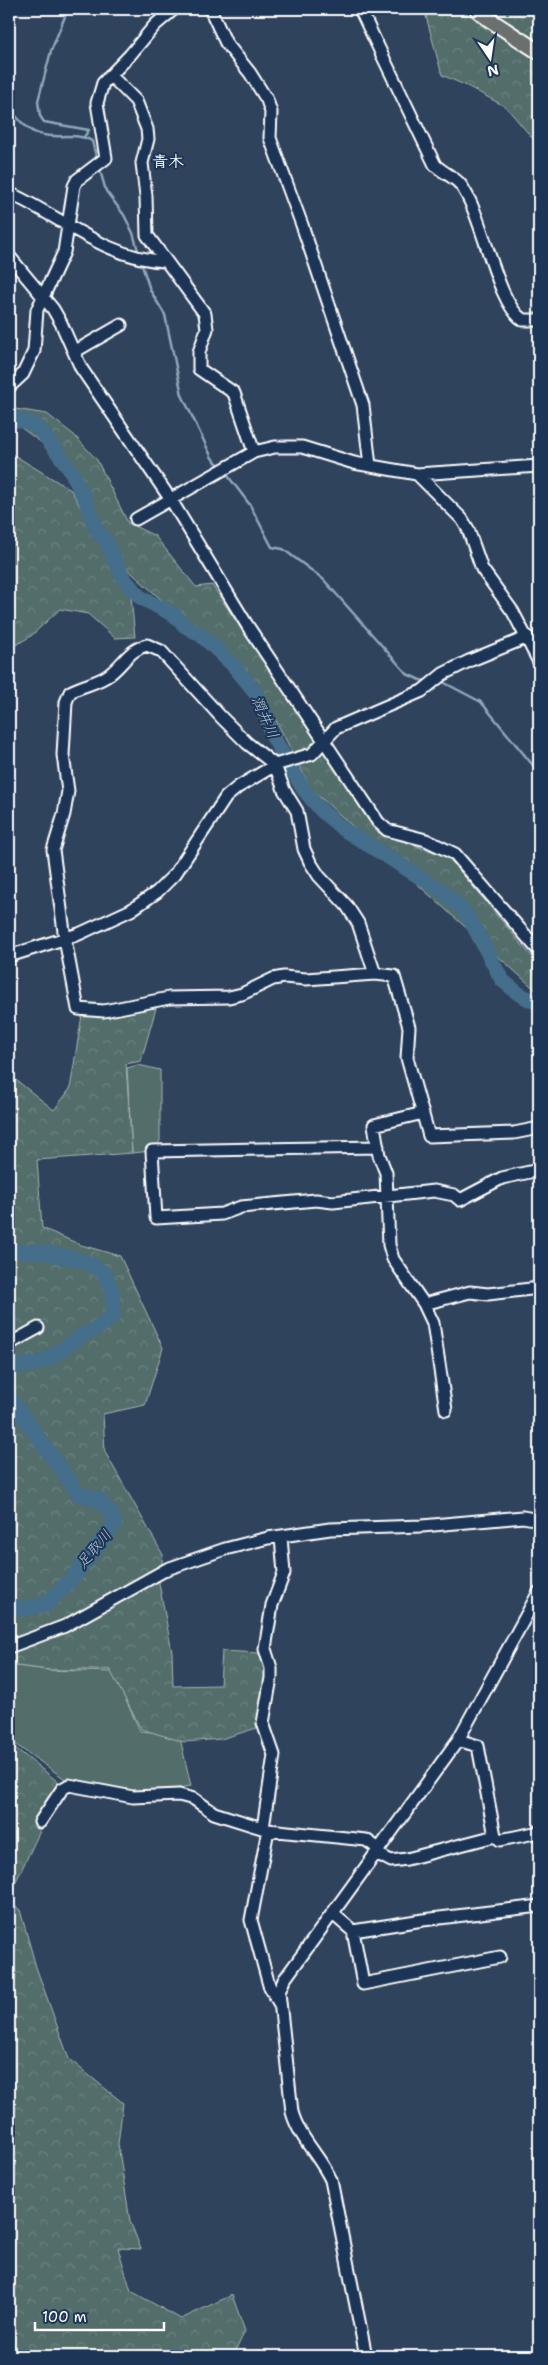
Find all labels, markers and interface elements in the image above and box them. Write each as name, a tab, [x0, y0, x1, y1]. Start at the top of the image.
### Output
north arrow	[466, 32, 516, 82]
text: N	[485, 61, 500, 81]
district label: 青木	[152, 151, 184, 172]
water label: 潤井川	[247, 692, 283, 742]
water label: 足取川	[72, 1525, 116, 1573]
scale bar	[35, 2300, 164, 2332]
text: 100 m	[42, 2307, 87, 2327]

